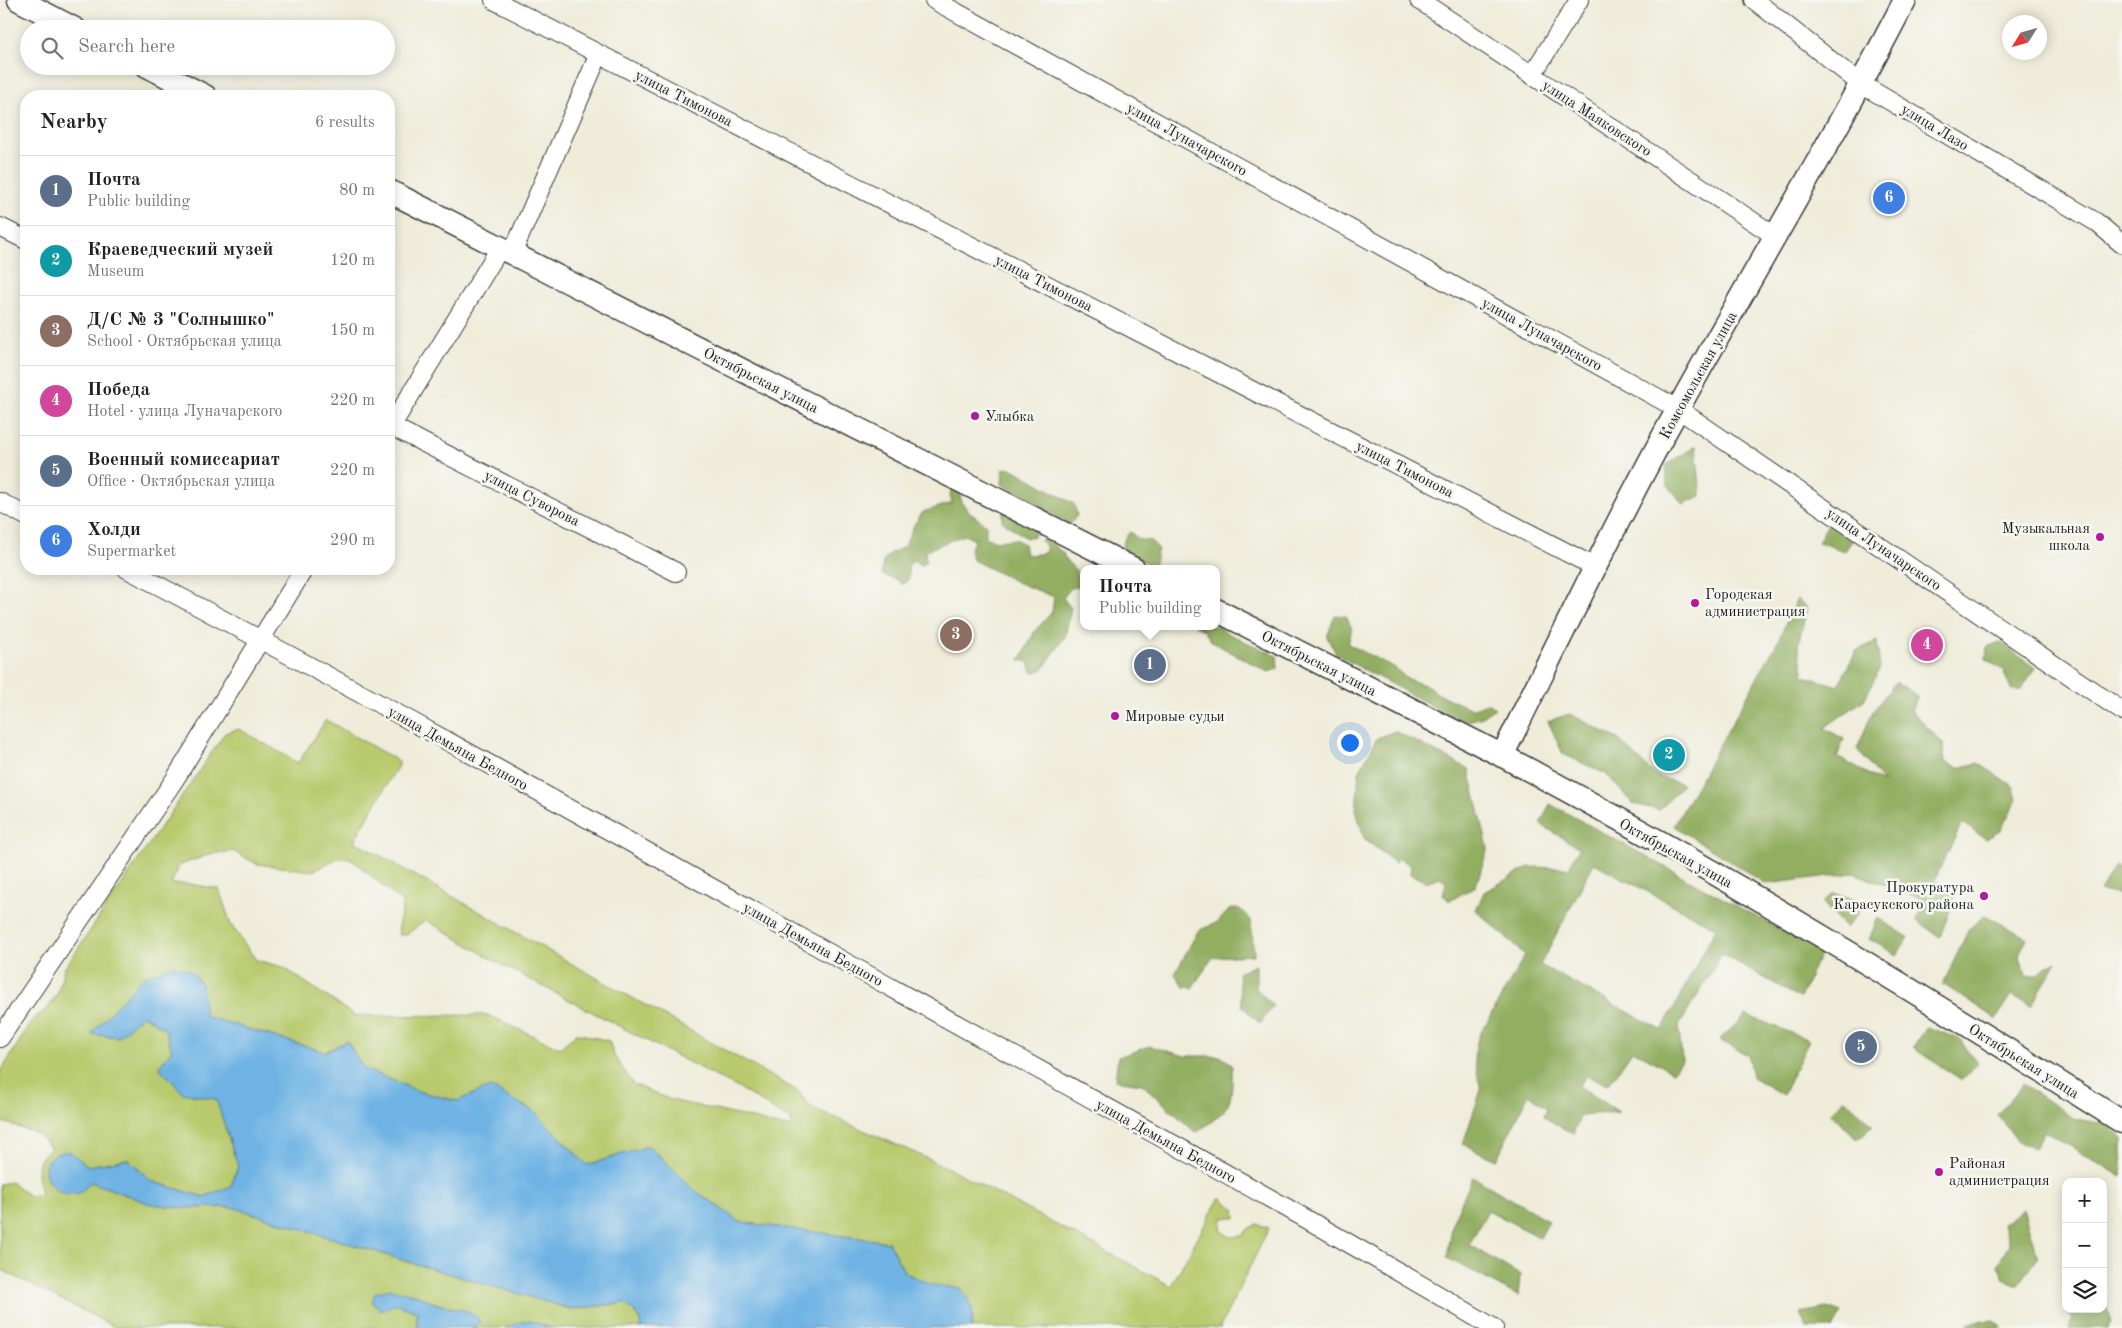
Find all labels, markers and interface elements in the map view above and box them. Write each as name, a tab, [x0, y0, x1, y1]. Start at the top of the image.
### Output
north arrow	[2002, 15, 2047, 60]
search box	[20, 20, 395, 75]
icon: search	[38, 34, 66, 62]
text: Search here	[78, 38, 175, 57]
street label: улица Тимонова	[632, 68, 735, 131]
street label: улица Маяковского	[1539, 78, 1654, 160]
street label: улица Луначарского	[1124, 101, 1249, 180]
street label: улица Лазо	[1898, 102, 1970, 154]
text: Nearby	[40, 112, 108, 133]
text: 6 results	[315, 115, 375, 131]
text: Почта	[87, 171, 141, 190]
pin: 6	[1873, 179, 1905, 217]
text: 1	[51, 183, 61, 199]
text: 80 m	[339, 183, 375, 199]
text: Public building	[87, 194, 190, 210]
text: Краеведческий музей	[87, 241, 273, 260]
text: 2	[51, 253, 61, 269]
text: 120 m	[330, 253, 375, 269]
street label: улица Тимонова	[992, 253, 1095, 316]
text: Museum	[87, 264, 145, 280]
street label: улица Луначарского	[1479, 296, 1604, 375]
street label: Комсомольская улица	[1658, 309, 1741, 442]
text: Д/С № 3 "Солнышко"	[87, 311, 274, 330]
text: 3	[51, 323, 61, 339]
text: 150 m	[330, 323, 375, 339]
text: School · Октябрьская улица	[87, 334, 282, 350]
street label: Октябрьская улица	[700, 346, 821, 417]
text: Победа	[87, 381, 150, 400]
text: 4	[51, 393, 61, 409]
text: 220 m	[330, 393, 375, 409]
text: Hotel · улица Луначарского	[87, 404, 283, 420]
marker: Улыбка	[969, 410, 981, 422]
place label: Улыбка	[985, 410, 1035, 425]
street label: улица Тимонова	[1353, 439, 1456, 502]
text: Военный комиссариат	[87, 451, 280, 470]
text: 5	[51, 463, 61, 479]
text: 220 m	[330, 463, 375, 479]
street label: улица Суворова	[481, 469, 582, 530]
text: Office · Октябрьская улица	[87, 474, 275, 490]
street label: улица Луначарского	[1823, 506, 1943, 594]
text: Холди	[87, 521, 141, 540]
place label: Музыкальная школа	[2002, 522, 2091, 554]
marker: Музыкальная школа	[2094, 531, 2106, 543]
text: 6	[51, 533, 61, 549]
text: 290 m	[330, 533, 375, 549]
text: Supermarket	[87, 544, 176, 560]
popup	[1080, 565, 1220, 630]
text: Почта	[1098, 578, 1152, 597]
place label: Городская администрация	[1705, 588, 1806, 620]
marker: Городская администрация	[1689, 597, 1701, 609]
text: Public building	[1098, 601, 1202, 617]
pin: 3	[940, 616, 972, 654]
pin: 4	[1911, 626, 1943, 664]
street label: Октябрьская улица	[1258, 629, 1379, 700]
pin: 1	[1134, 646, 1166, 684]
street label: улица Демьяна Бедного	[385, 705, 530, 794]
marker: Мировые судьи	[1109, 710, 1121, 722]
place label: Мировые судьи	[1125, 710, 1225, 725]
your location	[1337, 730, 1363, 756]
pin: 2	[1653, 736, 1685, 774]
street label: Октябрьская улица	[1616, 817, 1735, 892]
place label: Прокуратура Карасукского района	[1833, 881, 1975, 913]
marker: Прокуратура Карасукского района	[1978, 890, 1990, 902]
street label: улица Демьяна Бедного	[740, 901, 885, 990]
street label: Октябрьская улица	[1965, 1022, 2082, 1103]
pin: 5	[1845, 1028, 1877, 1066]
street label: улица Демьяна Бедного	[1093, 1098, 1238, 1187]
place label: Районая администрация	[1949, 1157, 2050, 1189]
marker: Районая администрация	[1933, 1166, 1945, 1178]
map controls	[2062, 1178, 2107, 1313]
button: +	[2062, 1178, 2107, 1223]
button: −	[2062, 1223, 2107, 1268]
button: layers	[2062, 1268, 2107, 1313]

